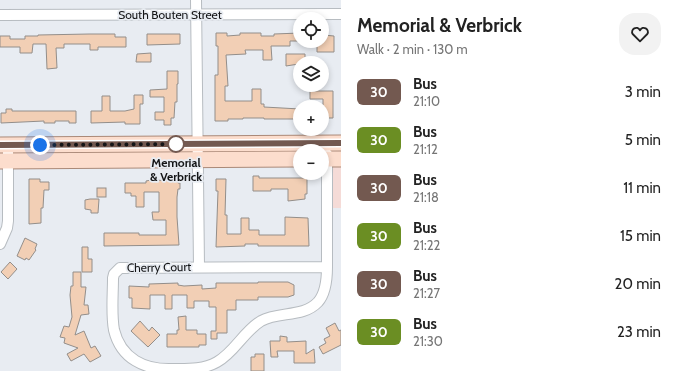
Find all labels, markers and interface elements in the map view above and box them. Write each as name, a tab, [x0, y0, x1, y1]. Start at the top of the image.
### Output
street label: South Bouten Street	[118, 7, 222, 22]
map controls	[293, 12, 329, 180]
button: locate	[293, 12, 329, 48]
button: heart	[619, 13, 661, 55]
text: Memorial & Verbrick	[357, 14, 522, 37]
text: Walk · 2 min · 130 m	[357, 41, 468, 57]
button: layers	[293, 56, 329, 92]
text: Bus	[413, 75, 437, 93]
text: 30	[370, 83, 388, 101]
text: 3 min	[625, 83, 661, 101]
text: 21:10	[413, 93, 440, 109]
button: +	[293, 100, 329, 136]
text: Bus	[413, 123, 437, 141]
text: 30	[370, 131, 388, 149]
text: 5 min	[625, 131, 661, 149]
your location	[30, 135, 50, 155]
marker: Memorial & Verbrick	[167, 135, 185, 153]
text: 21:12	[413, 141, 438, 157]
button: −	[293, 144, 329, 180]
place label: Memorial & Verbrick	[150, 155, 202, 184]
text: Bus	[413, 171, 437, 189]
text: 30	[370, 179, 388, 197]
text: 11 min	[623, 179, 661, 197]
text: 21:18	[413, 189, 439, 205]
text: Bus	[413, 219, 437, 237]
text: 30	[370, 227, 388, 245]
text: 15 min	[620, 227, 661, 245]
text: 21:22	[413, 237, 440, 253]
street label: Cherry Court	[127, 259, 191, 275]
text: Bus	[413, 267, 437, 285]
text: 30	[370, 275, 388, 293]
text: 20 min	[615, 275, 661, 293]
text: 21:27	[413, 285, 440, 301]
text: Bus	[413, 315, 437, 333]
text: 30	[370, 323, 388, 341]
text: 23 min	[617, 323, 661, 341]
text: 21:30	[413, 333, 443, 349]

